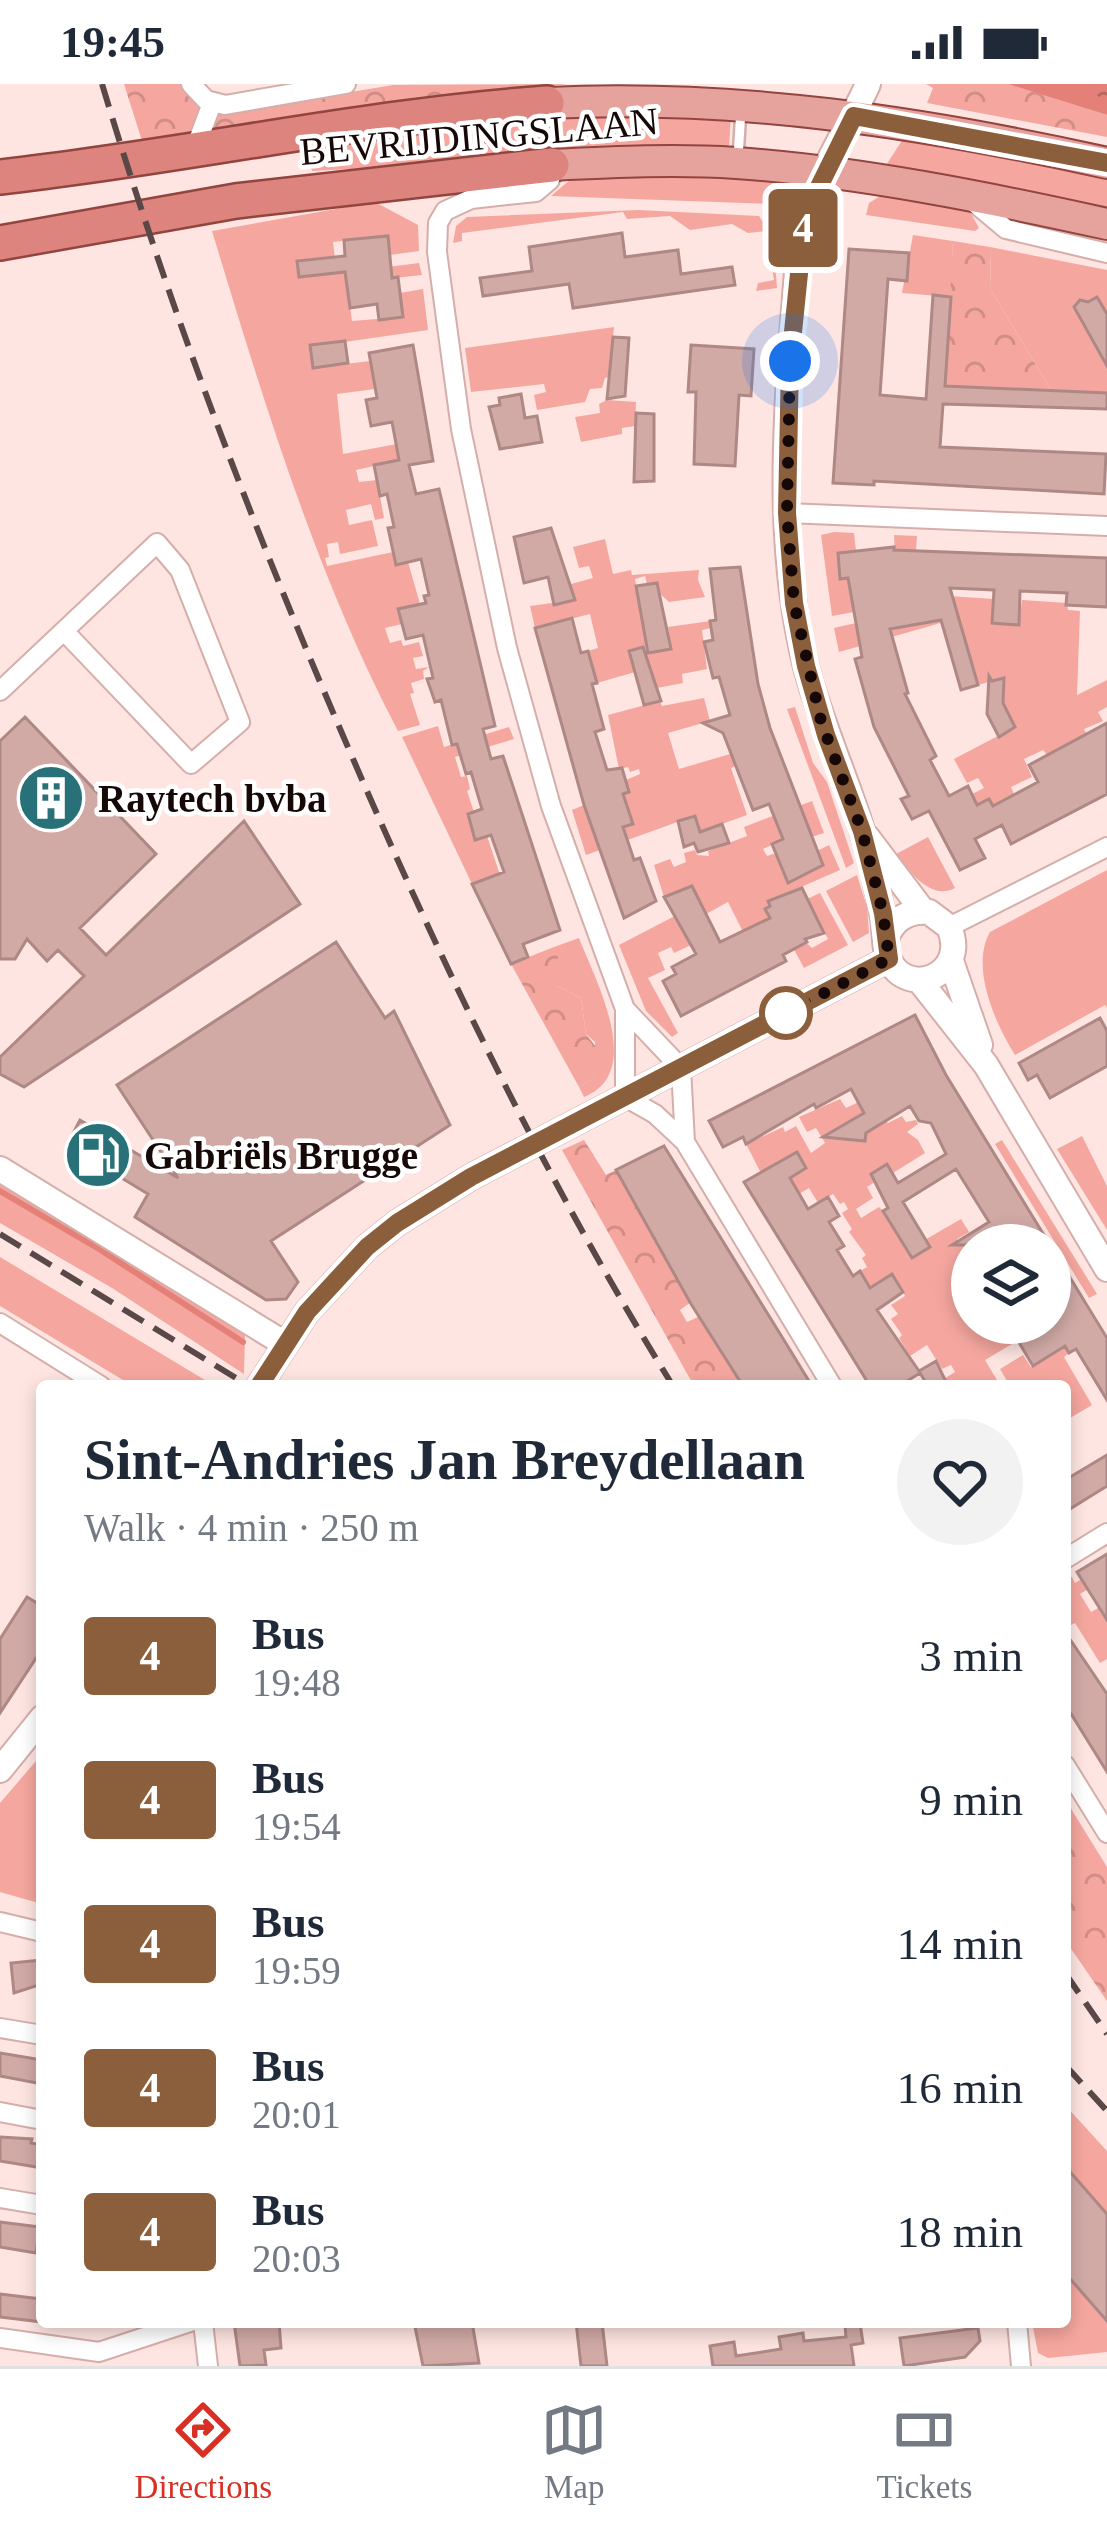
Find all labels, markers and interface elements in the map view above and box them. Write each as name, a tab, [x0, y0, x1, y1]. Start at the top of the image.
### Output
text: 19:45	[60, 17, 165, 67]
street label: BEVRIJDINGSLAAN	[298, 99, 660, 173]
line badge: 4	[764, 189, 842, 267]
text: 4	[793, 205, 814, 251]
your location	[760, 331, 820, 391]
building icon: Raytech bvba	[16, 763, 86, 833]
place label: Raytech bvba	[98, 777, 327, 821]
unlabelled marker	[761, 988, 811, 1038]
fuel station icon: Gabriëls Brugge	[63, 1120, 133, 1190]
place label: Gabriëls Brugge	[144, 1134, 418, 1178]
map controls	[951, 1224, 1071, 1344]
button: layers	[951, 1224, 1071, 1344]
button: heart	[897, 1419, 1023, 1545]
text: Sint-Andries Jan Breydellaan	[84, 1428, 805, 1491]
text: Walk · 4 min · 250 m	[84, 1506, 419, 1549]
text: Bus	[252, 1609, 325, 1659]
text: 3 min	[919, 1631, 1023, 1681]
text: 4	[140, 1633, 161, 1679]
text: 19:48	[252, 1661, 341, 1704]
text: Bus	[252, 1753, 325, 1803]
text: 9 min	[919, 1775, 1023, 1825]
text: 4	[140, 1777, 161, 1823]
text: 19:54	[252, 1805, 341, 1848]
text: Bus	[252, 1897, 325, 1947]
text: 14 min	[897, 1919, 1023, 1969]
text: 4	[140, 1921, 161, 1967]
text: 19:59	[252, 1949, 341, 1992]
text: Bus	[252, 2041, 325, 2091]
text: 16 min	[897, 2063, 1023, 2113]
text: 4	[140, 2065, 161, 2111]
text: 20:01	[252, 2093, 341, 2136]
text: Bus	[252, 2185, 325, 2235]
text: 18 min	[897, 2207, 1023, 2257]
text: 4	[140, 2209, 161, 2255]
text: 20:03	[252, 2237, 341, 2280]
tab: Directions	[135, 2397, 272, 2506]
tab: Map	[541, 2397, 607, 2506]
tab: Tickets	[876, 2397, 972, 2506]

